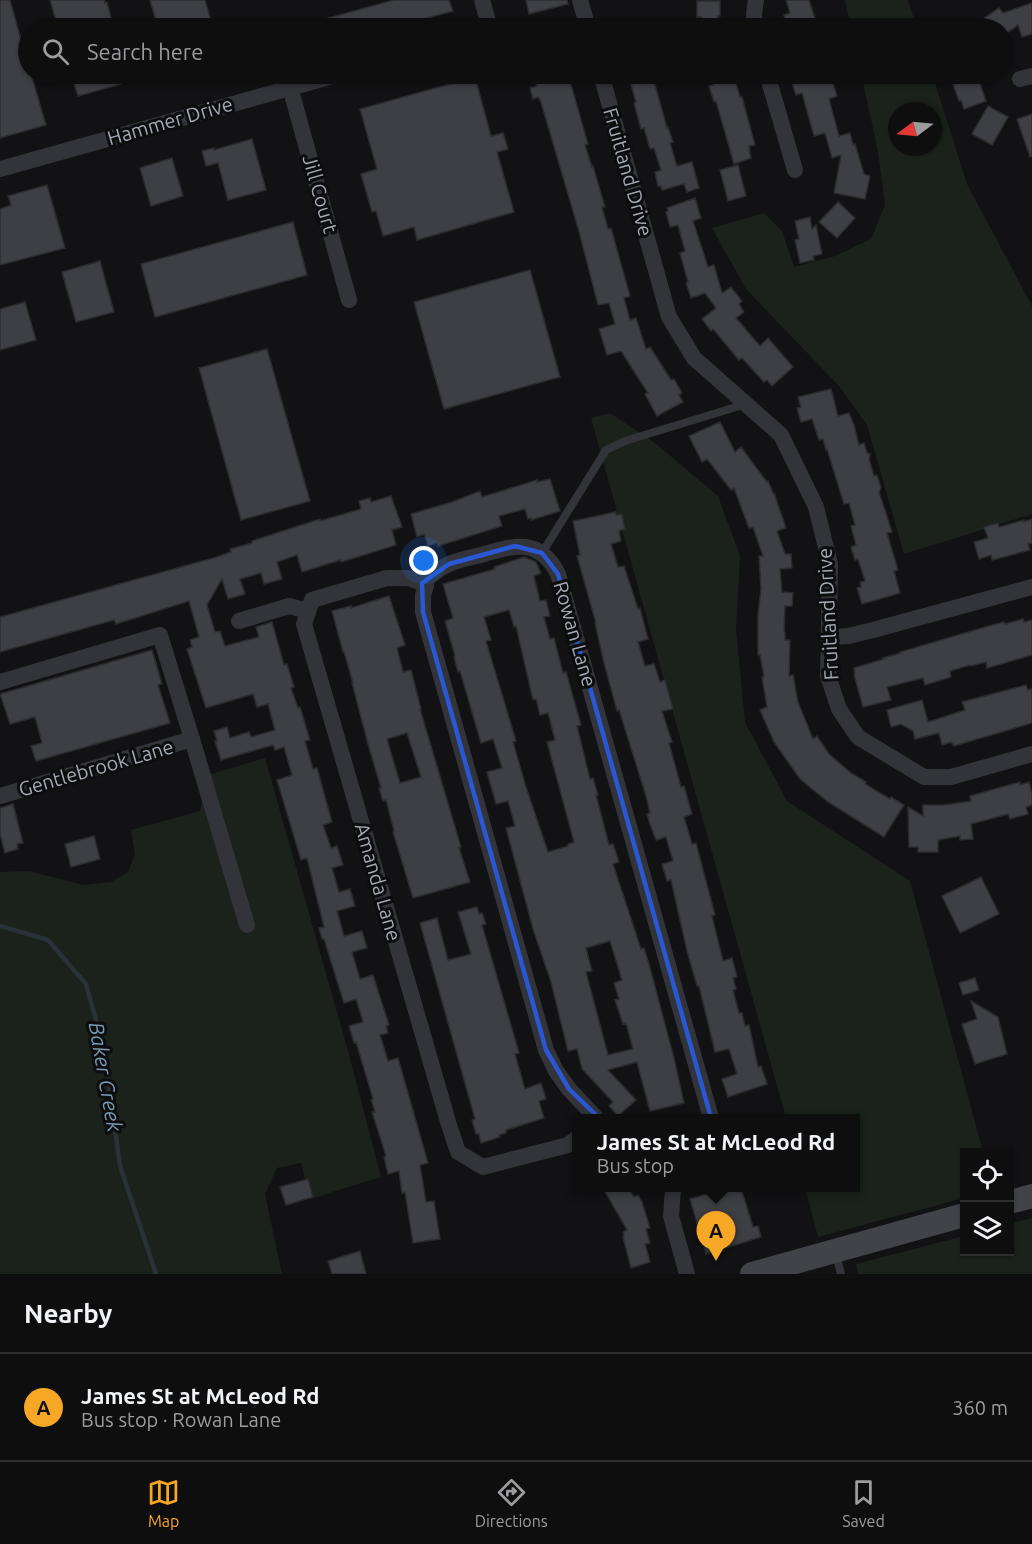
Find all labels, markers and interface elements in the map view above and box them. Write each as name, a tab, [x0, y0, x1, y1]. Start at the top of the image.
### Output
search box	[18, 18, 1014, 84]
icon: search	[39, 35, 72, 68]
text: Search here	[87, 39, 203, 64]
street label: Hammer Drive	[105, 92, 235, 149]
north arrow	[888, 102, 942, 156]
street label: Fruitland Drive	[599, 105, 658, 239]
street label: Jill Court	[298, 152, 343, 236]
your location	[409, 546, 438, 575]
street label: Fruitland Drive	[813, 547, 842, 681]
street label: Rowan Lane	[549, 578, 602, 689]
street label: Gentlebrook Lane	[16, 734, 176, 801]
street label: Amanda Lane	[351, 820, 406, 943]
water label: Baker Creek	[85, 1020, 127, 1134]
popup	[572, 1114, 860, 1192]
text: James St at McLeod Rd	[597, 1129, 835, 1154]
map controls	[960, 1148, 1014, 1256]
button: locate	[960, 1148, 1014, 1202]
text: Bus stop	[597, 1154, 674, 1177]
button: layers	[960, 1202, 1014, 1256]
pin: A	[696, 1212, 736, 1261]
text: Nearby	[24, 1299, 112, 1328]
text: James St at McLeod Rd	[81, 1383, 319, 1408]
text: A	[36, 1396, 51, 1419]
text: 360 m	[952, 1396, 1008, 1419]
text: Bus stop · Rowan Lane	[81, 1408, 281, 1431]
tab: Map	[147, 1476, 180, 1530]
tab: Directions	[475, 1476, 548, 1530]
tab: Saved	[842, 1476, 885, 1530]

